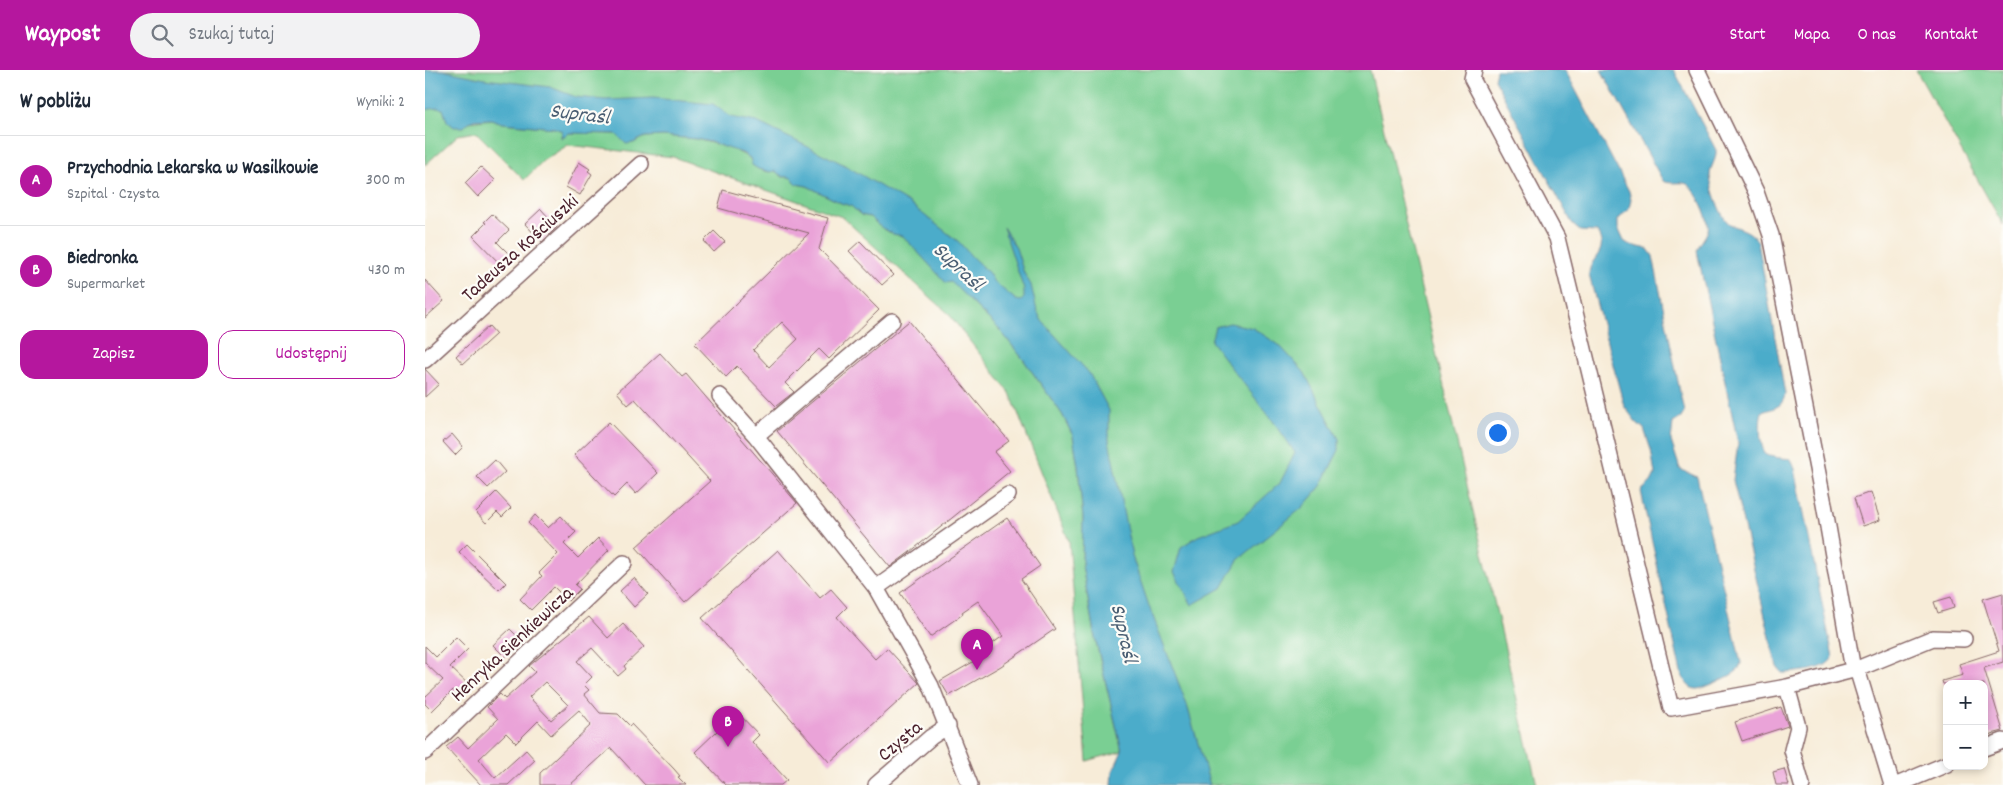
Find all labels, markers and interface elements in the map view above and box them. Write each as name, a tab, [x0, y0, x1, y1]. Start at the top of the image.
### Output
search box	[130, 13, 480, 58]
text: Waypost	[25, 18, 100, 52]
icon: search	[148, 21, 176, 49]
text: Szukaj tutaj	[188, 22, 274, 49]
text: Start	[1729, 23, 1766, 48]
text: Mapa	[1794, 23, 1829, 48]
text: O nas	[1857, 23, 1896, 48]
text: Kontakt	[1924, 23, 1978, 48]
text: W pobliżu	[20, 88, 91, 118]
text: Wyniki: 2	[356, 91, 405, 114]
water label: Supraśl	[548, 97, 613, 135]
text: Przychodnia Lekarska w Wasilkowie	[67, 156, 318, 183]
text: A	[32, 169, 40, 192]
text: 300 m	[366, 169, 405, 192]
text: Szpital · Czysta	[67, 183, 159, 206]
street label: Tadeusza Kościuszki	[456, 189, 586, 310]
water label: Supraśl	[925, 237, 990, 301]
text: Biedronka	[67, 246, 138, 273]
text: B	[32, 259, 40, 282]
text: 430 m	[368, 259, 405, 282]
text: Supermarket	[67, 273, 145, 296]
button: Zapisz	[20, 330, 208, 379]
button: Udostępnij	[218, 330, 405, 379]
your location	[1485, 420, 1511, 446]
street label: Henryka Sienkiewicza	[445, 580, 581, 710]
water label: Supraśl	[1101, 601, 1144, 668]
pin: A	[961, 629, 993, 670]
map controls	[1943, 680, 1988, 770]
button: +	[1943, 680, 1988, 725]
pin: B	[712, 706, 744, 747]
street label: Czysta	[872, 715, 930, 769]
button: −	[1943, 725, 1988, 770]

